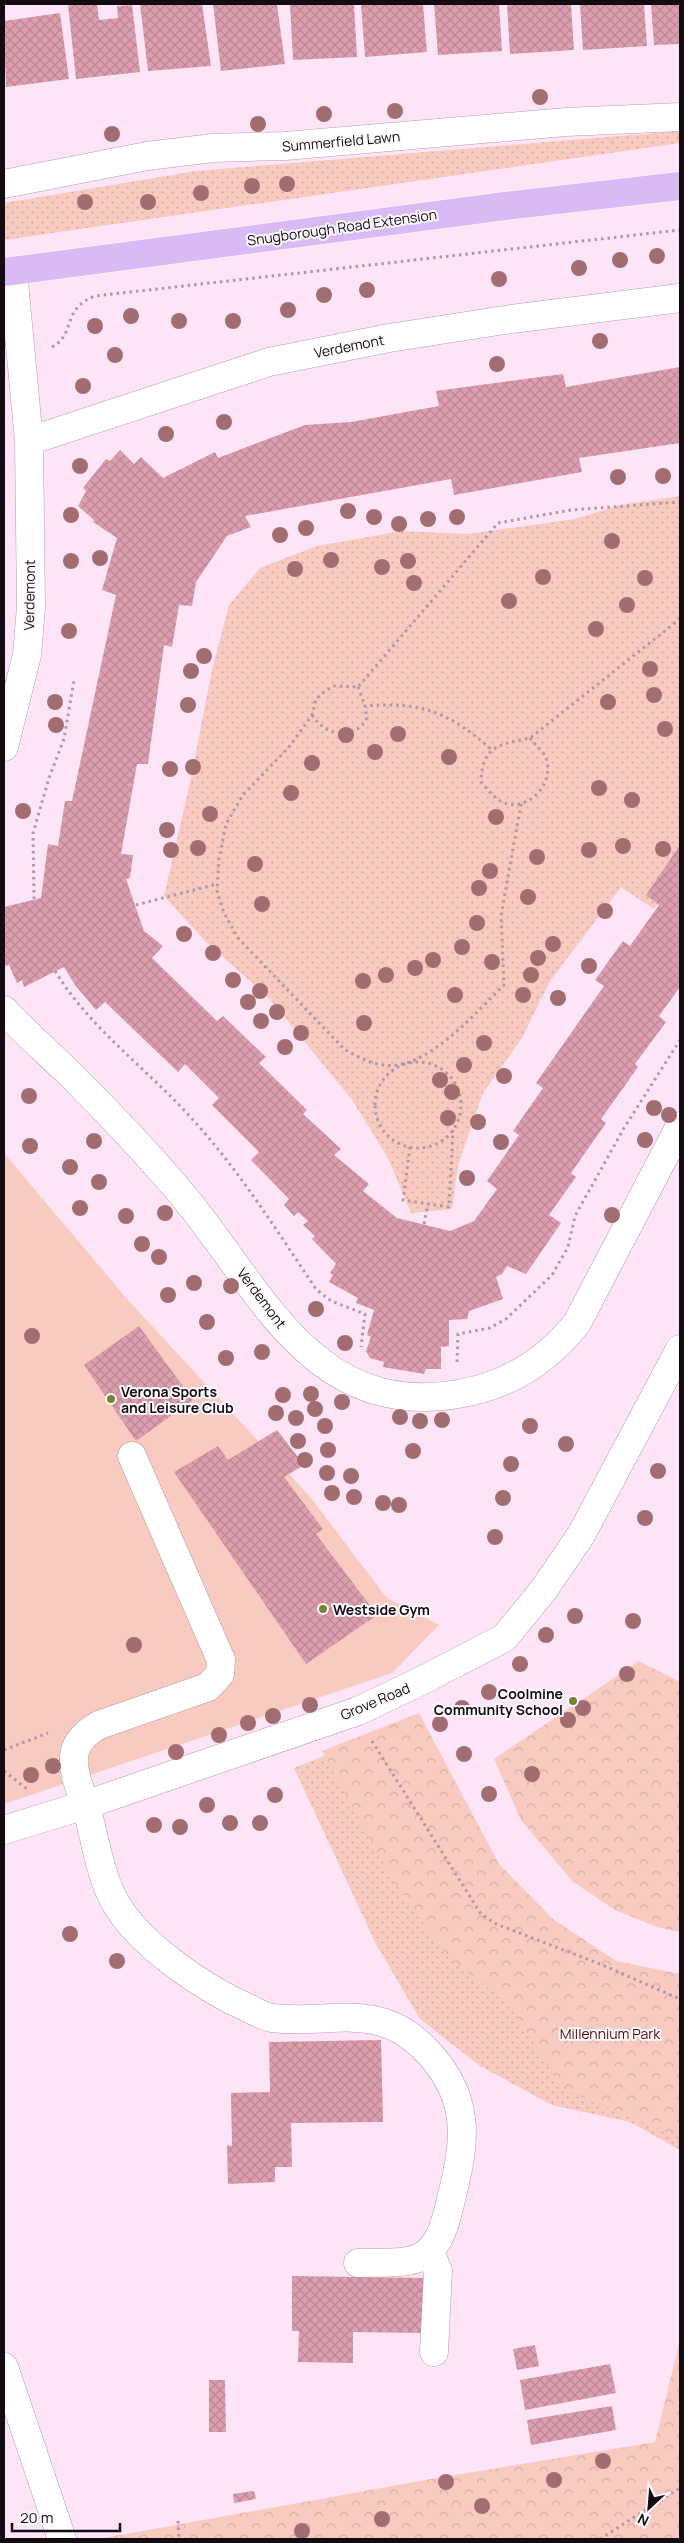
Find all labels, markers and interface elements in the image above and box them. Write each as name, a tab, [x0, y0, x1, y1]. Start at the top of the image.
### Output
street label: Summerfield Lawn	[281, 126, 401, 156]
street label: Snugborough Road Extension	[246, 204, 438, 250]
street label: Verdemont	[312, 330, 386, 362]
street label: Verdemont	[19, 559, 39, 631]
street label: Verdemont	[233, 1264, 291, 1332]
place label: Verona Sports and Leisure Club	[121, 1382, 234, 1417]
marker: Verona Sports and Leisure Club	[105, 1393, 117, 1405]
place label: Westside Gym	[333, 1600, 430, 1619]
marker: Westside Gym	[317, 1603, 329, 1615]
street label: Grove Road	[337, 1678, 413, 1724]
place label: Coolmine Community School	[434, 1684, 563, 1719]
marker: Coolmine Community School	[567, 1695, 579, 1707]
park label: Millennium Park	[560, 2024, 661, 2043]
north arrow	[624, 2483, 674, 2533]
scale bar	[12, 2500, 120, 2532]
text: 20 m	[20, 2507, 53, 2528]
text: N	[634, 2509, 652, 2531]

